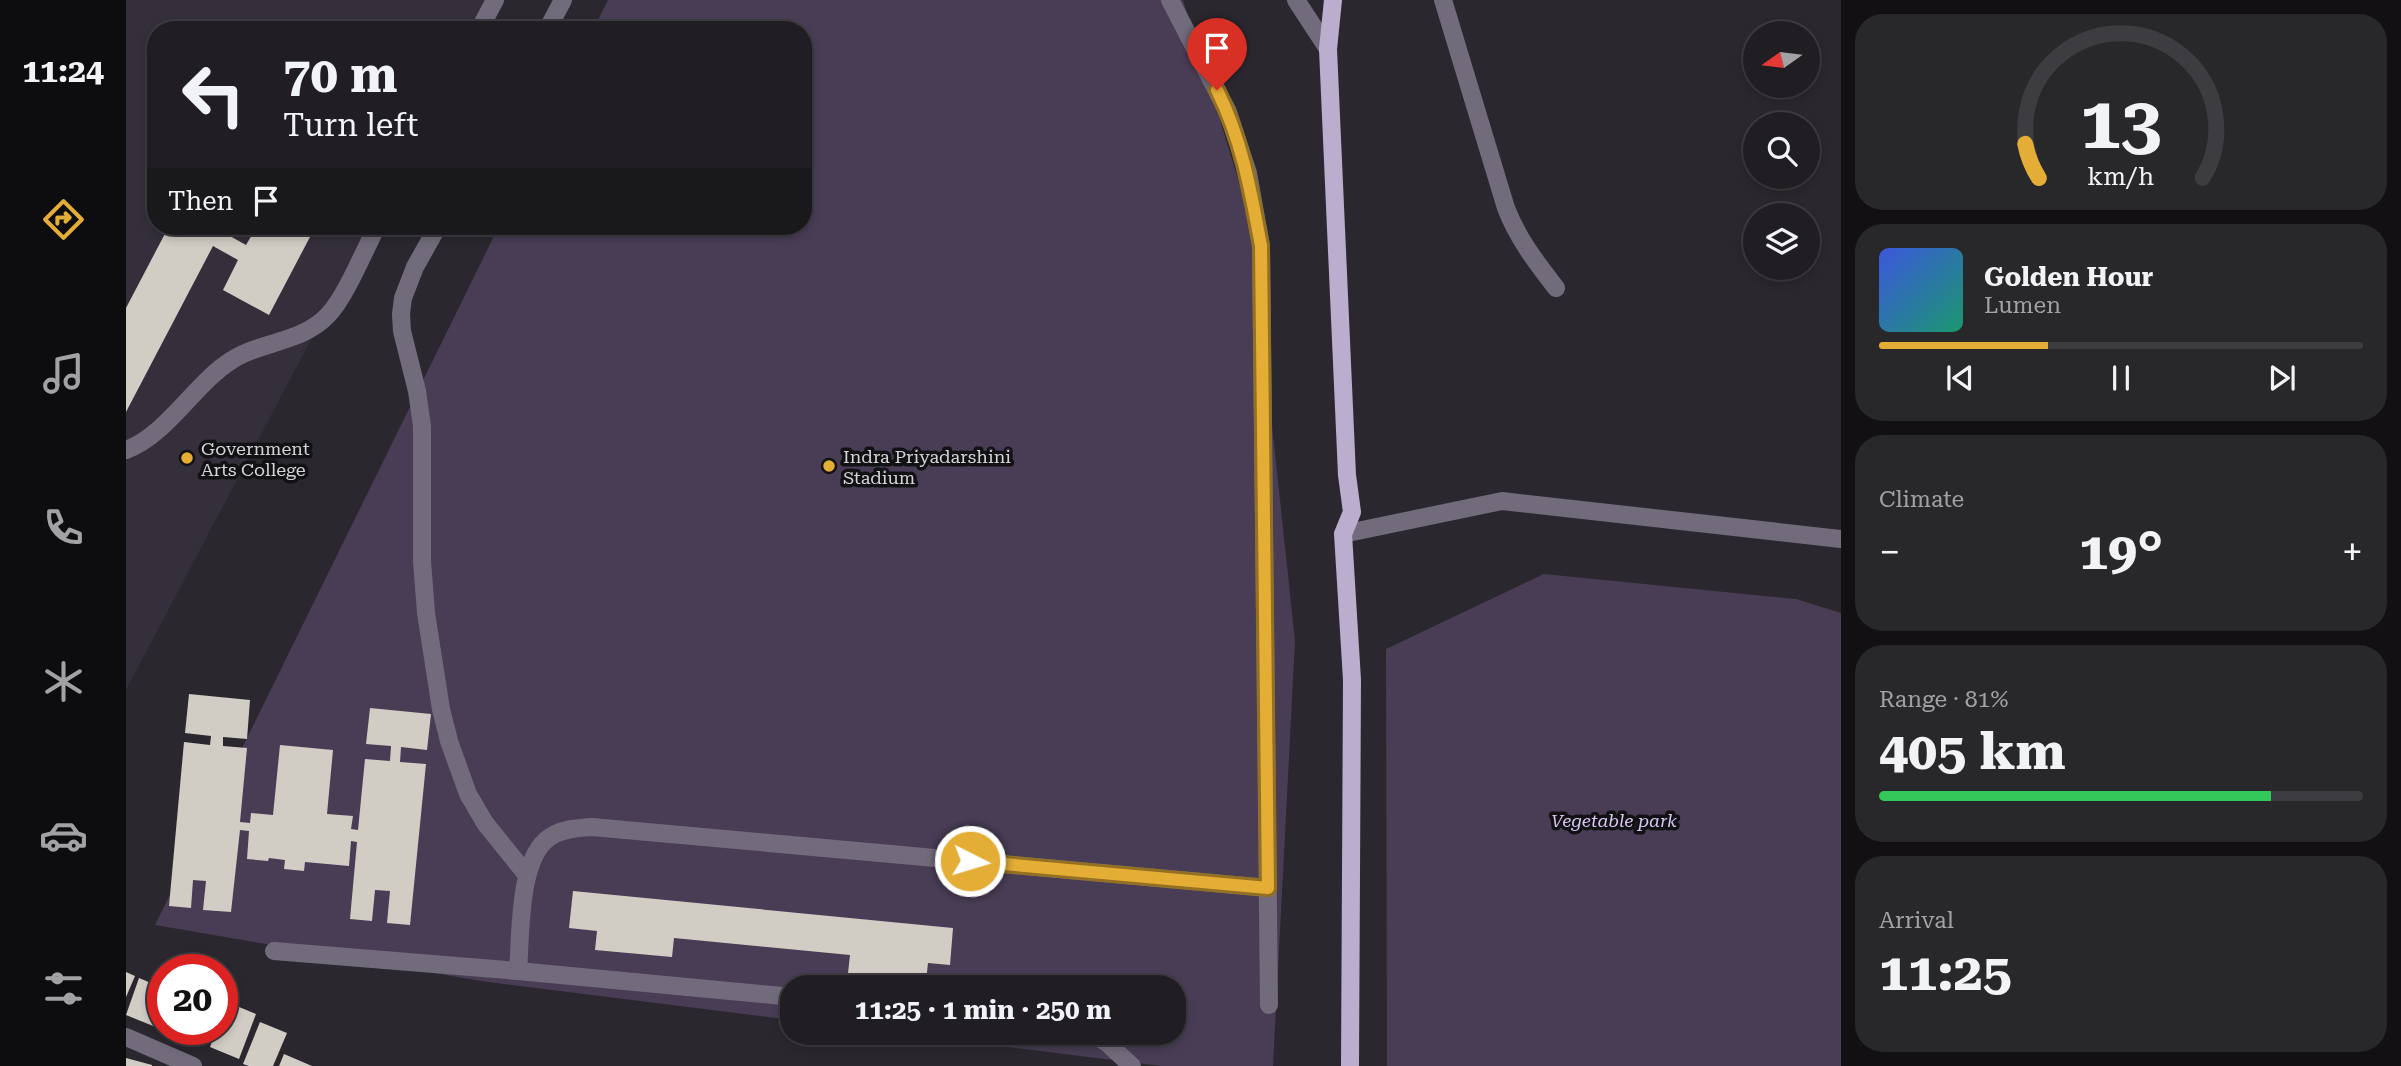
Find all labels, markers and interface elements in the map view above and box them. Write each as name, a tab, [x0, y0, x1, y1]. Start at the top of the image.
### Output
pin	[1187, 18, 1247, 90]
north arrow	[1743, 21, 1820, 98]
map controls	[1743, 21, 1820, 280]
icon: arrive	[1198, 29, 1236, 67]
text: 70 m	[283, 47, 398, 104]
icon: left	[168, 49, 259, 140]
text: 11:24	[22, 52, 104, 90]
text: 13	[2080, 82, 2162, 167]
text: Turn left	[283, 106, 418, 144]
button: search	[1743, 112, 1820, 189]
text: km/h	[2088, 162, 2154, 191]
icon: arrive	[247, 182, 285, 220]
text: Then	[168, 186, 233, 216]
icon: directions	[39, 195, 88, 244]
button: layers	[1743, 203, 1820, 280]
text: Golden Hour	[1984, 262, 2153, 292]
text: Lumen	[1984, 292, 2061, 319]
icon: music	[39, 349, 88, 398]
icon: previous	[1941, 359, 1979, 397]
icon: pause	[2102, 359, 2140, 397]
icon: next	[2263, 359, 2301, 397]
place label: Government Arts College	[201, 438, 310, 480]
place label: Indra Priyadarshini Stadium	[843, 446, 1011, 488]
marker: Government Arts College	[179, 450, 195, 466]
marker: Indra Priyadarshini Stadium	[821, 458, 837, 474]
text: Climate	[1879, 486, 1964, 513]
icon: phone	[39, 503, 88, 552]
text: 19°	[2079, 521, 2163, 582]
text: −	[1879, 530, 1900, 574]
text: +	[2342, 530, 2363, 574]
icon: climate	[39, 657, 88, 706]
text: Range · 81%	[1879, 686, 2008, 713]
text: 405 km	[1879, 721, 2066, 782]
park label: Vegetable park	[1551, 810, 1677, 831]
icon: car	[39, 811, 88, 860]
position arrow	[933, 824, 1007, 898]
text: Arrival	[1879, 907, 1954, 934]
text: 11:25	[1879, 942, 2012, 1003]
speed limit sign: 20	[147, 954, 238, 1045]
icon: filters	[39, 964, 88, 1013]
text: 11:25 · 1 min · 250 m	[855, 995, 1111, 1025]

